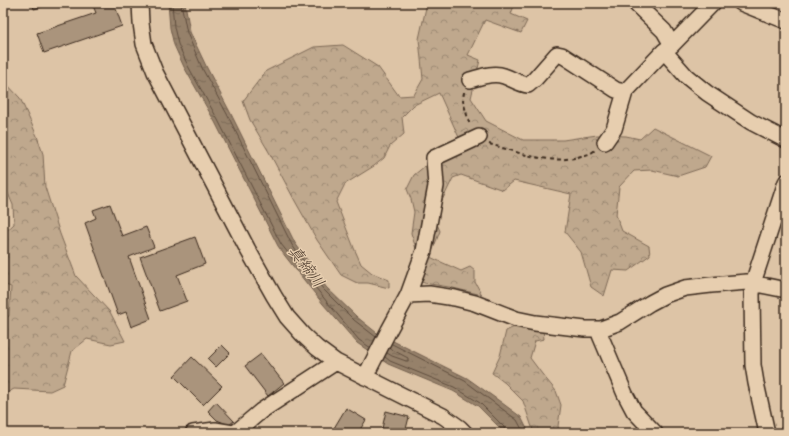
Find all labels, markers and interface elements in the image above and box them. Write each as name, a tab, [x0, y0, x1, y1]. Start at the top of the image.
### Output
water label: 真締川	[284, 241, 329, 292]

